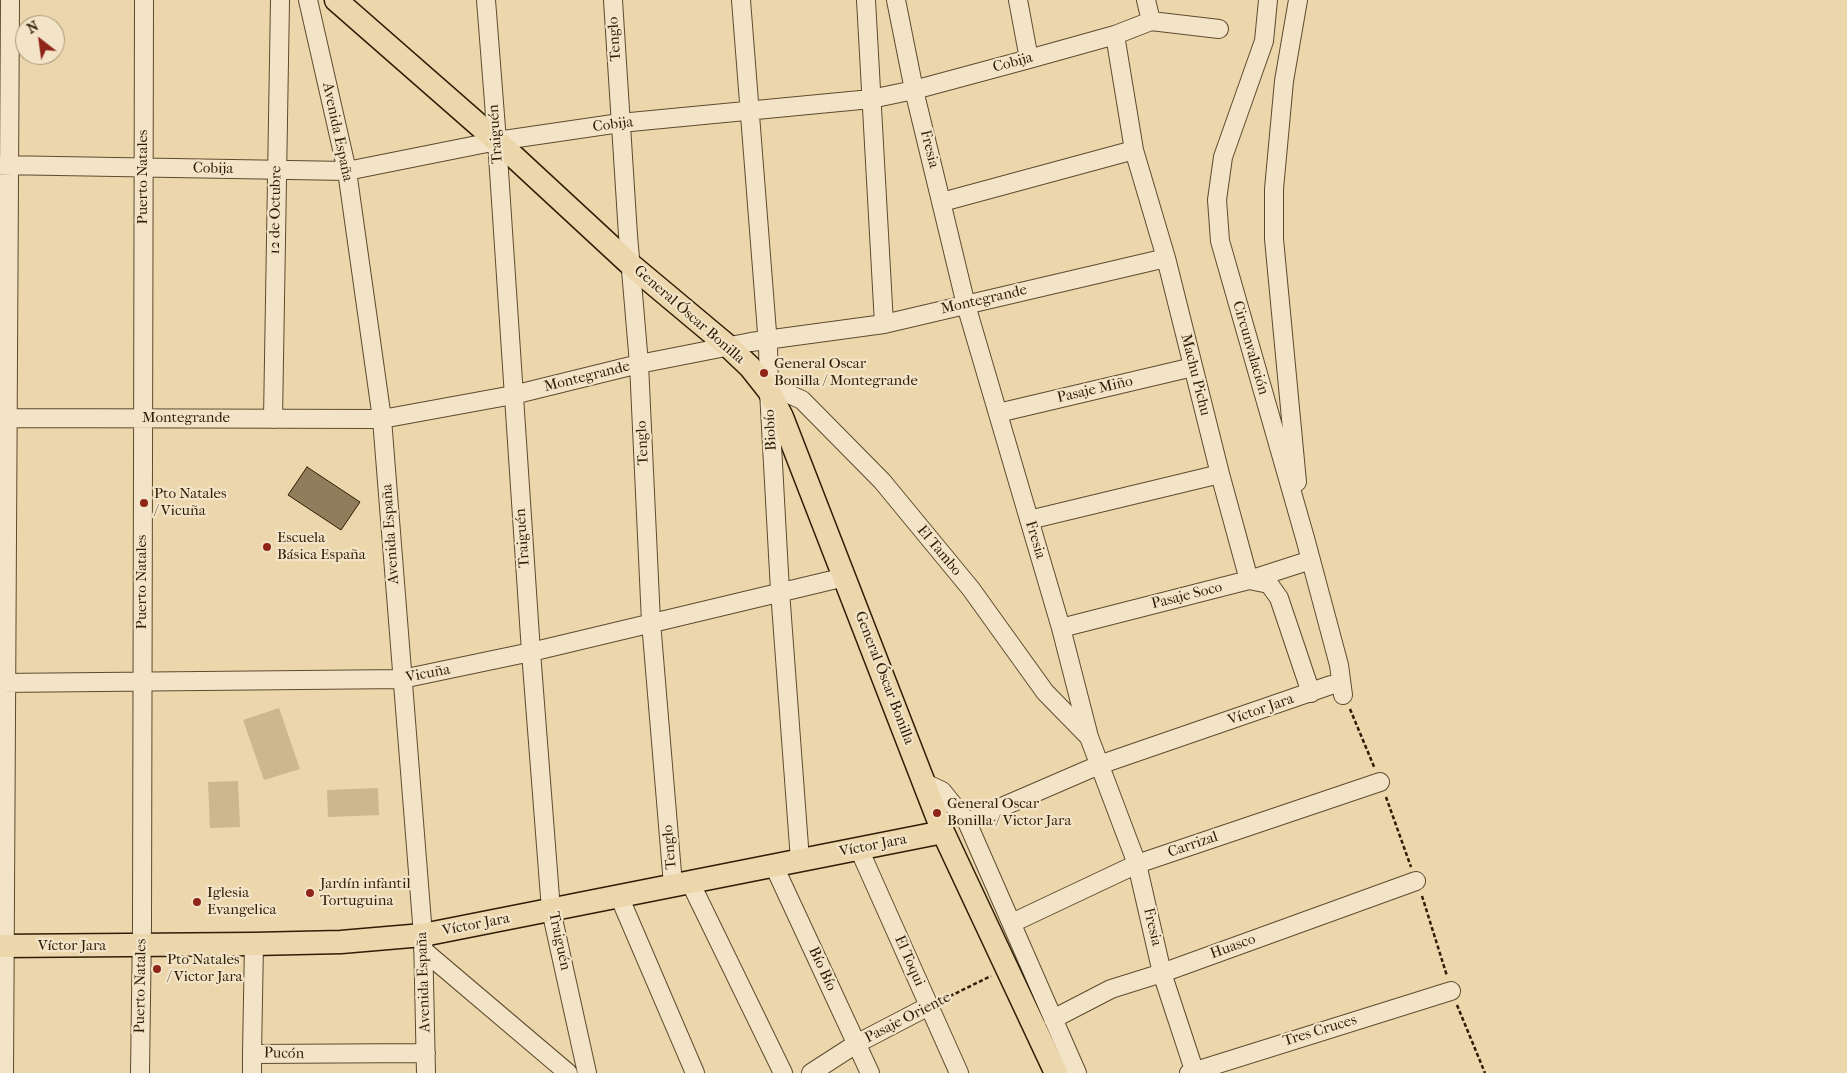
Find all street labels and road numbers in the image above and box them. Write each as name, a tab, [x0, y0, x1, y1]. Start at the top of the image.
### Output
street label: Tenglo	[604, 16, 626, 62]
street label: Cobija	[991, 49, 1035, 77]
street label: Avenida España	[318, 81, 356, 183]
street label: Traiguén	[485, 104, 507, 164]
street label: Cobija	[592, 114, 634, 136]
street label: Fresia	[916, 128, 942, 170]
street label: Puerto Natales	[134, 130, 152, 224]
street label: Cobija	[193, 160, 233, 178]
street label: 12 de Octubre	[266, 165, 286, 255]
street label: General Óscar Bonilla	[630, 262, 748, 368]
street label: Montegrande	[939, 281, 1029, 319]
street label: Circunvalación	[1228, 299, 1272, 397]
street label: Machu Pichu	[1176, 332, 1214, 418]
street label: Montegrande	[542, 358, 632, 396]
street label: Pasaje Miño	[1055, 373, 1135, 407]
street label: Montegrande	[142, 409, 230, 427]
street label: Biobío	[761, 409, 781, 451]
street label: Tenglo	[633, 420, 653, 466]
street label: Avenida España	[379, 483, 403, 585]
street label: Traiguén	[512, 508, 534, 568]
street label: Fresia	[1021, 519, 1049, 561]
street label: El Tambo	[913, 522, 965, 580]
street label: Puerto Natales	[133, 535, 151, 629]
street label: Pasaje Soco	[1150, 579, 1224, 613]
street label: General Óscar Bonilla	[850, 609, 918, 747]
street label: Vicuña	[404, 661, 452, 687]
street label: Víctor Jara	[1226, 690, 1296, 730]
street label: Tenglo	[659, 824, 681, 870]
street label: Carrizal	[1166, 828, 1220, 862]
street label: Víctor Jara	[838, 831, 908, 861]
street label: Fresia	[1139, 906, 1165, 948]
street label: Víctor Jara	[441, 910, 511, 940]
street label: Traiguén	[544, 910, 574, 972]
street label: Avenida España	[413, 931, 435, 1033]
street label: Huasco	[1208, 931, 1258, 963]
street label: El Toqui	[890, 933, 928, 989]
street label: Víctor Jara	[38, 937, 106, 955]
street label: Puerto Natales	[131, 938, 151, 1034]
street label: Bío Bío	[804, 944, 840, 994]
street label: Pasaje Oriente	[862, 989, 954, 1047]
street label: Tres Cruces	[1281, 1011, 1359, 1051]
street label: Pucón	[264, 1045, 304, 1063]

